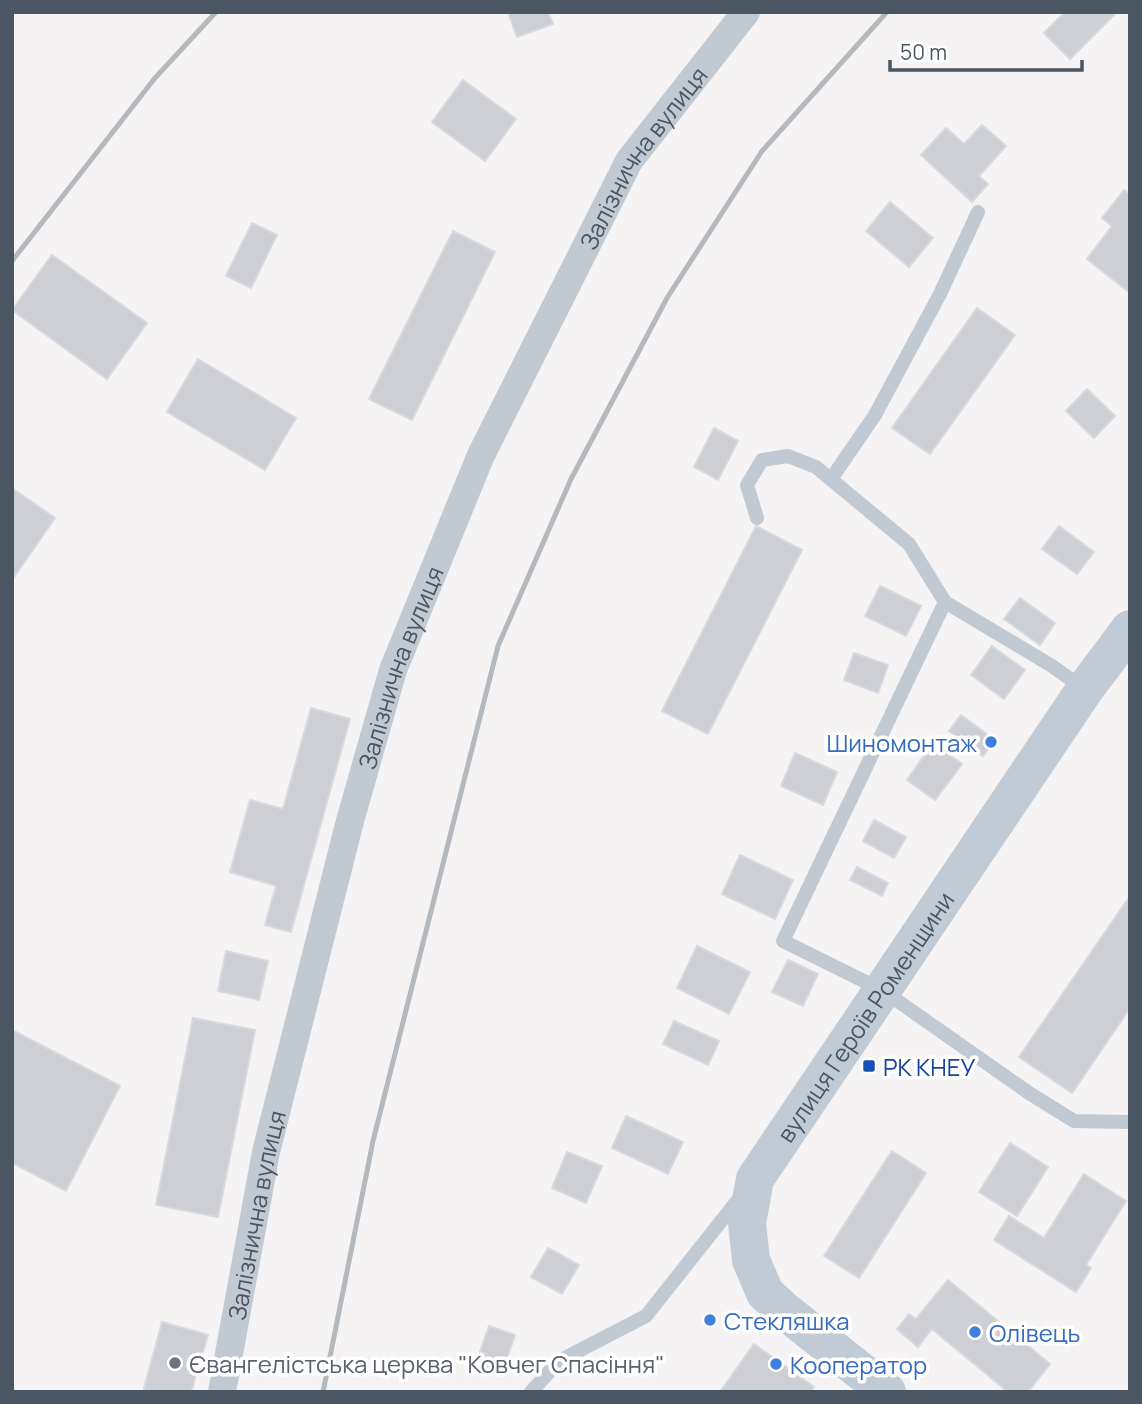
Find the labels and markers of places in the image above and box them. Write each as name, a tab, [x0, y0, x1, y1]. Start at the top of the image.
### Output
place label: Шиномонтаж	[826, 726, 977, 759]
marker: Шиномонтаж	[983, 734, 999, 750]
place label: РК КНЕУ	[883, 1050, 975, 1083]
marker: РК КНЕУ	[861, 1058, 877, 1074]
place label: Стекляшка	[724, 1304, 850, 1337]
marker: Стекляшка	[702, 1312, 718, 1328]
place label: Олівець	[989, 1316, 1080, 1349]
marker: Олівець	[967, 1324, 983, 1340]
place label: Євангелістська церква "Ковчег Спасіння"	[189, 1347, 665, 1380]
place label: Кооператор	[790, 1348, 927, 1381]
marker: Євангелістська церква "Ковчег Спасіння"	[167, 1355, 183, 1371]
marker: Кооператор	[768, 1356, 784, 1372]

